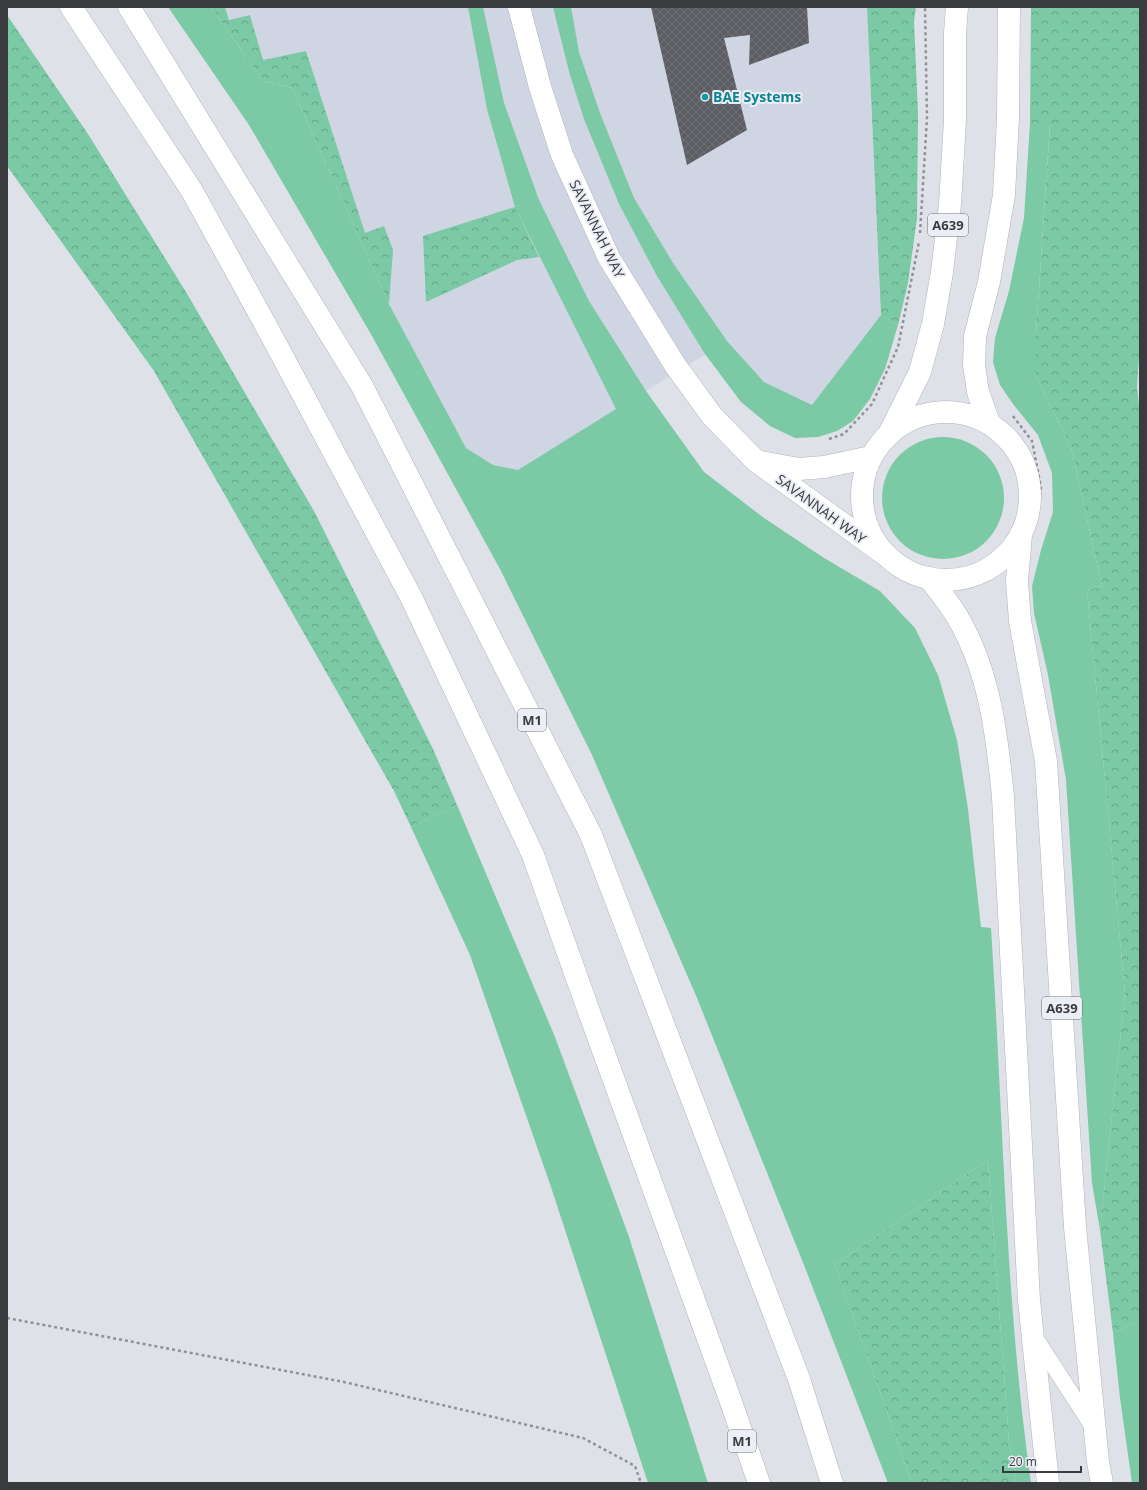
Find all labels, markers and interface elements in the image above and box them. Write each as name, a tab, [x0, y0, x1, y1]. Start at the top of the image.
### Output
place label: BAE Systems	[713, 87, 801, 106]
marker: BAE Systems	[700, 92, 710, 102]
street label: SAVANNAH WAY	[565, 176, 630, 281]
road number: A639	[928, 214, 968, 236]
street label: SAVANNAH WAY	[772, 469, 870, 548]
road number: M1	[518, 709, 546, 731]
road number: A639	[1042, 997, 1082, 1019]
road number: M1	[728, 1430, 756, 1452]
scale bar	[1003, 1448, 1081, 1474]
text: 20 m	[1009, 1453, 1037, 1470]

